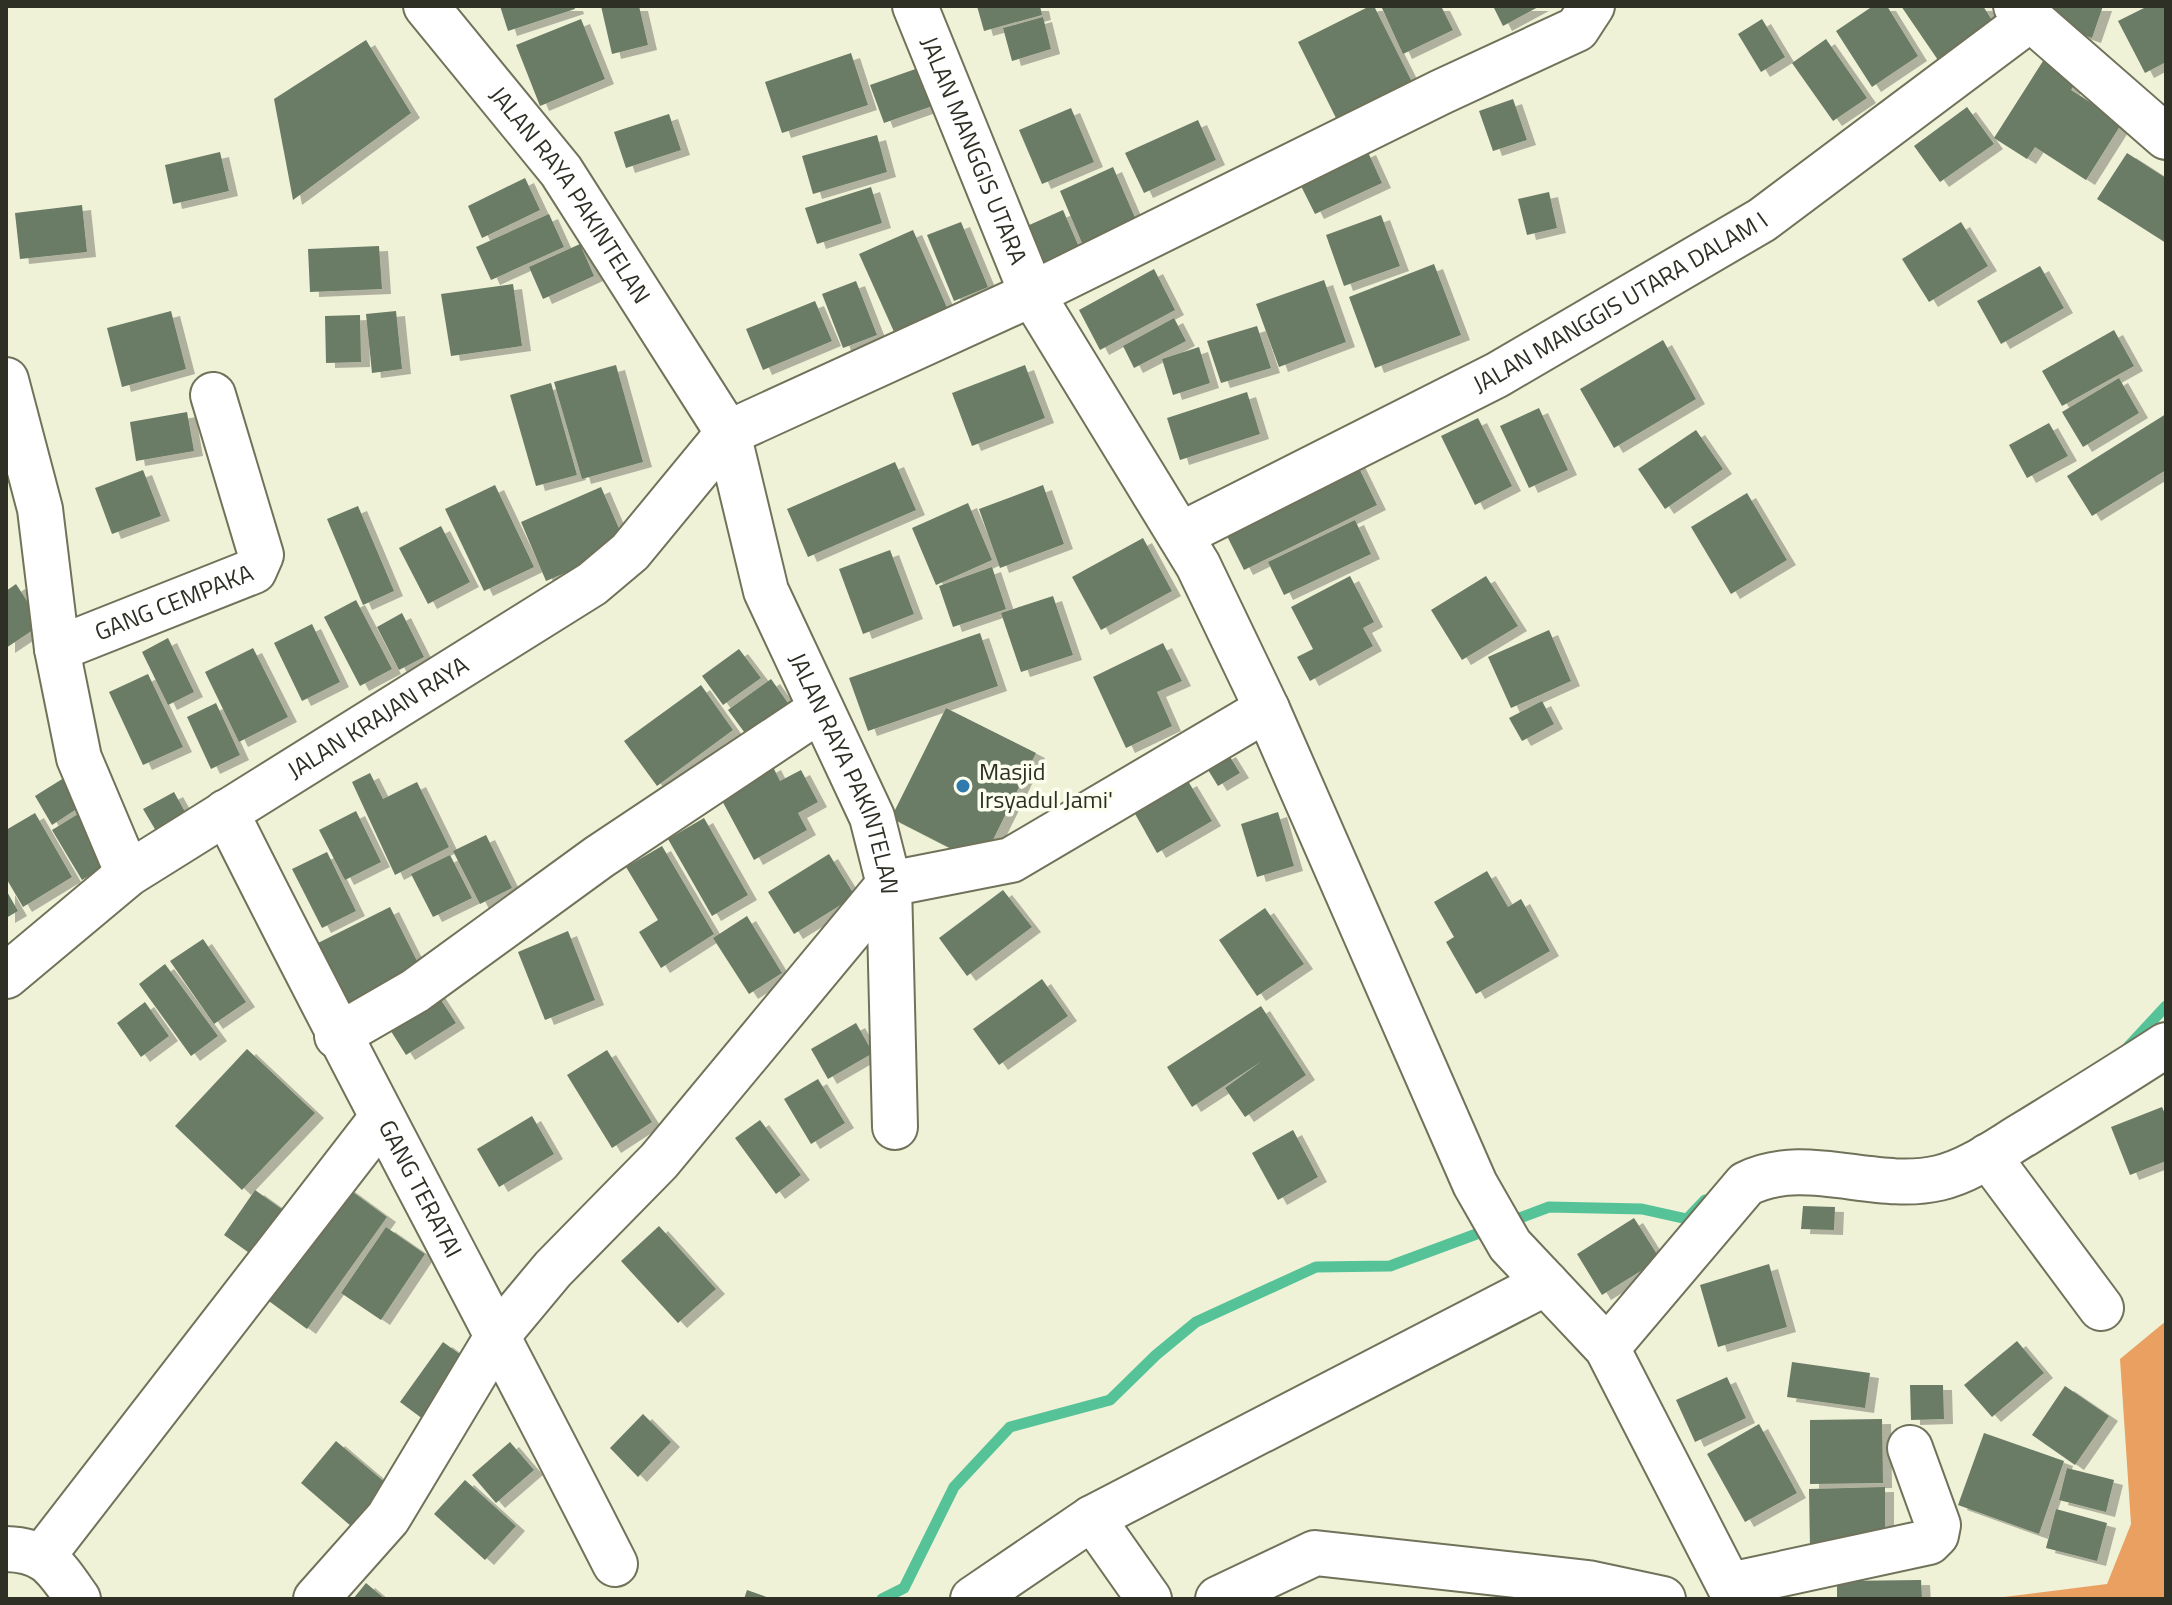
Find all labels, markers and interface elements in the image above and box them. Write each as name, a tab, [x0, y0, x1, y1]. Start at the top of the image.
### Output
street label: JALAN MANGGIS UTARA	[912, 31, 1037, 270]
street label: JALAN RAYA PAKINTELAN	[481, 78, 660, 310]
street label: JALAN MANGGIS UTARA DALAM I	[1466, 203, 1775, 401]
street label: GANG CEMPAKA	[89, 554, 258, 649]
street label: JALAN RAYA PAKINTELAN	[780, 646, 908, 895]
street label: JALAN KRAJAN RAYA	[280, 647, 475, 787]
place label: Masjid Irsyadul Jami'	[979, 753, 1113, 817]
marker: Masjid Irsyadul Jami'	[954, 777, 972, 795]
street label: GANG TERATAI	[370, 1113, 472, 1264]

